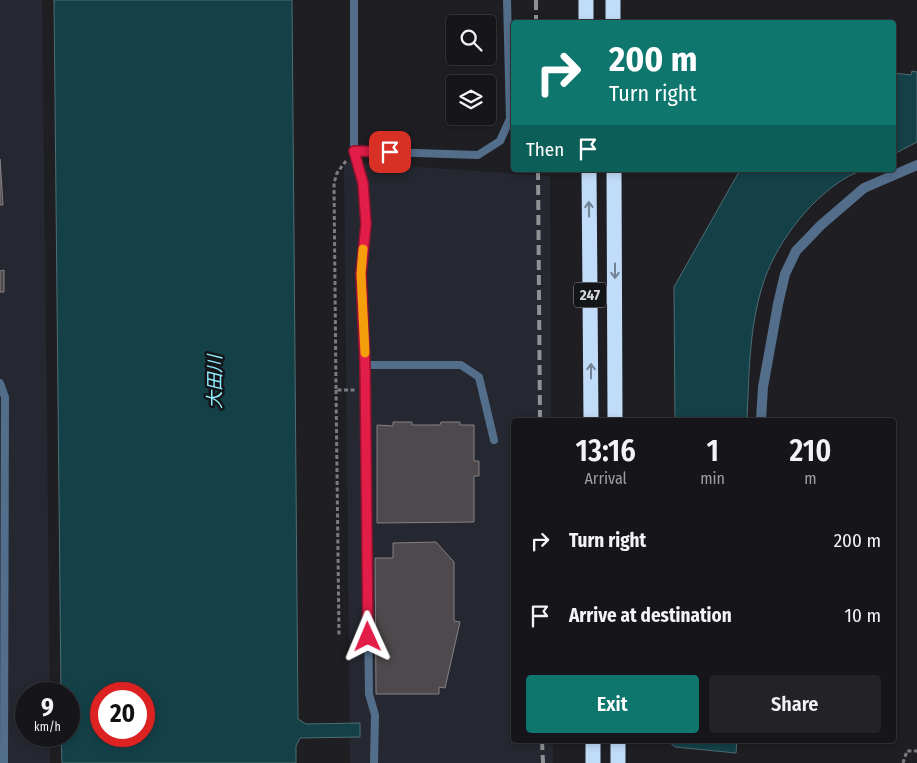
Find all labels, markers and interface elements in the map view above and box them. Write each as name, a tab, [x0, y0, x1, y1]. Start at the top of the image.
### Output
map controls	[446, 15, 496, 125]
button: search	[446, 15, 496, 65]
text: 200 m	[609, 38, 697, 80]
icon: right	[526, 40, 591, 105]
button: layers	[446, 75, 496, 125]
text: Turn right	[609, 80, 697, 107]
pin	[369, 131, 411, 173]
icon: arrive	[574, 135, 602, 163]
icon: arrive	[376, 138, 404, 166]
text: Then	[526, 138, 564, 161]
one-way arrow	[585, 201, 594, 217]
one-way arrow	[610, 263, 619, 279]
road number: 247	[574, 282, 606, 308]
water label: 大田川	[204, 353, 226, 409]
one-way arrow	[586, 364, 596, 380]
text: 13:16	[576, 433, 636, 469]
text: 1	[706, 433, 719, 469]
text: 210	[790, 433, 831, 469]
text: Arrival	[584, 469, 627, 488]
text: min	[700, 469, 725, 488]
text: m	[804, 469, 817, 488]
icon: right	[526, 527, 554, 555]
text: Turn right	[569, 529, 646, 552]
text: 200 m	[834, 529, 881, 552]
icon: arrive	[526, 602, 554, 630]
text: Arrive at destination	[569, 604, 732, 627]
text: 10 m	[845, 604, 881, 627]
position arrow	[341, 610, 393, 662]
button: Exit	[526, 675, 699, 733]
button: Share	[709, 675, 881, 733]
speed limit sign: 20	[90, 682, 155, 747]
text: 9	[41, 693, 54, 723]
text: km/h	[34, 720, 61, 734]

